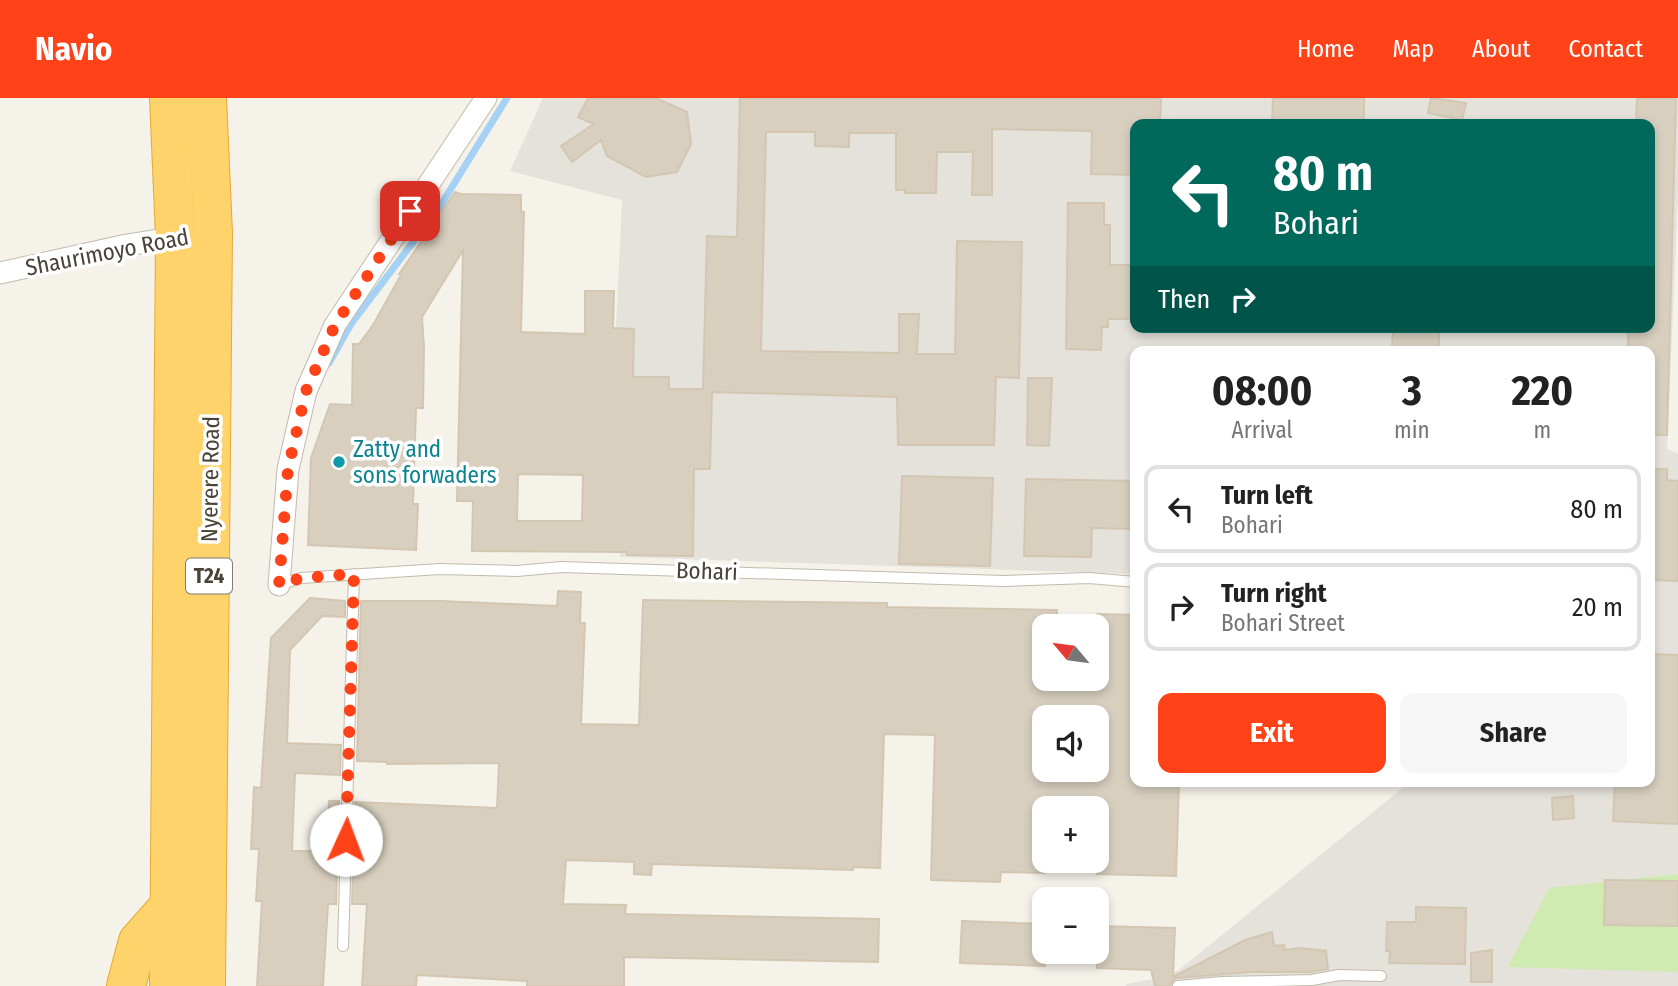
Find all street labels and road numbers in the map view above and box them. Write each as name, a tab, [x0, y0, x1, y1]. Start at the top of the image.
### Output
street label: Shaurimoyo Road	[23, 222, 191, 282]
street label: Nyerere Road	[195, 416, 225, 542]
street label: Bohari	[676, 556, 738, 586]
road number: T24	[186, 559, 232, 594]

